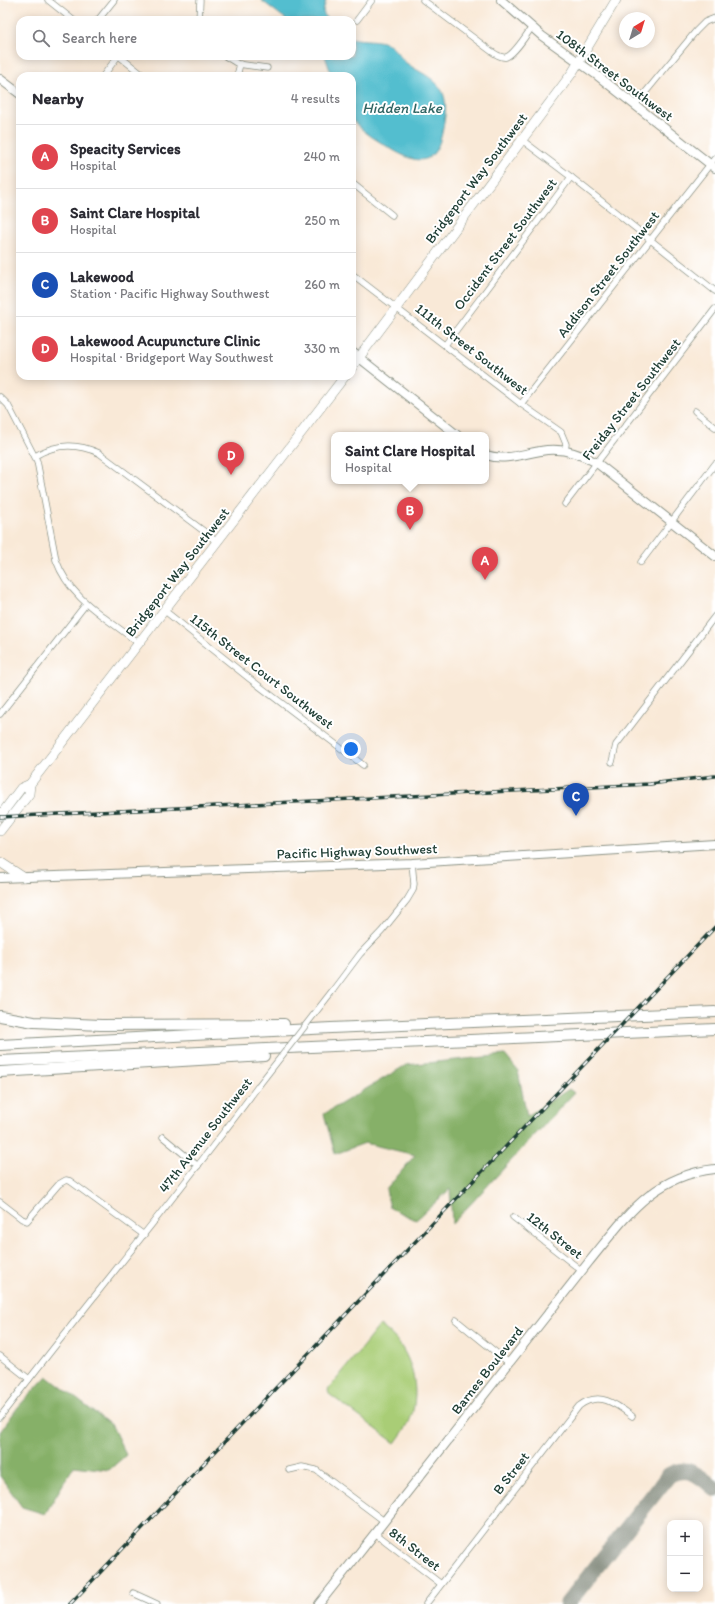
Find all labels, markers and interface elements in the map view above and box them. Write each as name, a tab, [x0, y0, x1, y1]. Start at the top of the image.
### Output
north arrow	[619, 12, 655, 48]
search box	[16, 16, 356, 60]
street label: 108th Street Southwest	[553, 26, 677, 125]
icon: search	[30, 27, 52, 49]
text: Search here	[62, 29, 137, 47]
text: Nearby	[32, 88, 84, 108]
text: 4 results	[291, 91, 340, 106]
water label: Hidden Lake	[362, 99, 443, 117]
street label: Bridgeport Way Southwest	[422, 110, 531, 247]
text: Speacity Services	[70, 140, 181, 158]
text: A	[41, 149, 49, 164]
text: 240 m	[303, 149, 340, 164]
text: Hospital	[70, 158, 117, 173]
street label: Occident Street Southwest	[450, 175, 561, 314]
text: Saint Clare Hospital	[70, 204, 200, 222]
street label: Addison Street Southwest	[554, 208, 663, 341]
text: B	[41, 213, 49, 228]
text: 250 m	[304, 213, 340, 228]
text: Hospital	[70, 222, 117, 237]
text: Lakewood	[70, 268, 134, 286]
text: C	[41, 277, 49, 292]
text: 260 m	[304, 277, 340, 292]
text: Station · Pacific Highway Southwest	[70, 286, 269, 301]
street label: 111th Street Southwest	[412, 300, 532, 399]
text: Lakewood Acupuncture Clinic	[70, 332, 260, 350]
street label: Freiday Street Southwest	[578, 335, 684, 464]
text: D	[41, 341, 49, 356]
text: 330 m	[304, 341, 340, 356]
text: Hospital · Bridgeport Way Southwest	[70, 350, 273, 365]
popup	[331, 432, 489, 484]
pin: D	[218, 442, 244, 475]
text: Saint Clare Hospital	[345, 442, 475, 460]
text: Hospital	[345, 460, 392, 475]
pin: B	[397, 497, 423, 530]
street label: Bridgeport Way Southwest	[122, 504, 233, 640]
pin: A	[472, 547, 498, 580]
street label: 115th Street Court Southwest	[187, 610, 337, 733]
your location	[341, 739, 361, 759]
pin: C	[563, 783, 589, 816]
street label: Pacific Highway Southwest	[276, 840, 438, 863]
street label: 47th Avenue Southwest	[155, 1074, 256, 1196]
street label: 12th Street	[523, 1208, 586, 1263]
street label: Barnes Boulevard	[448, 1323, 527, 1418]
street label: B Street	[490, 1449, 533, 1498]
map controls	[667, 1520, 703, 1592]
button: +	[667, 1520, 703, 1556]
street label: 8th Street	[386, 1524, 444, 1575]
button: −	[667, 1556, 703, 1592]

